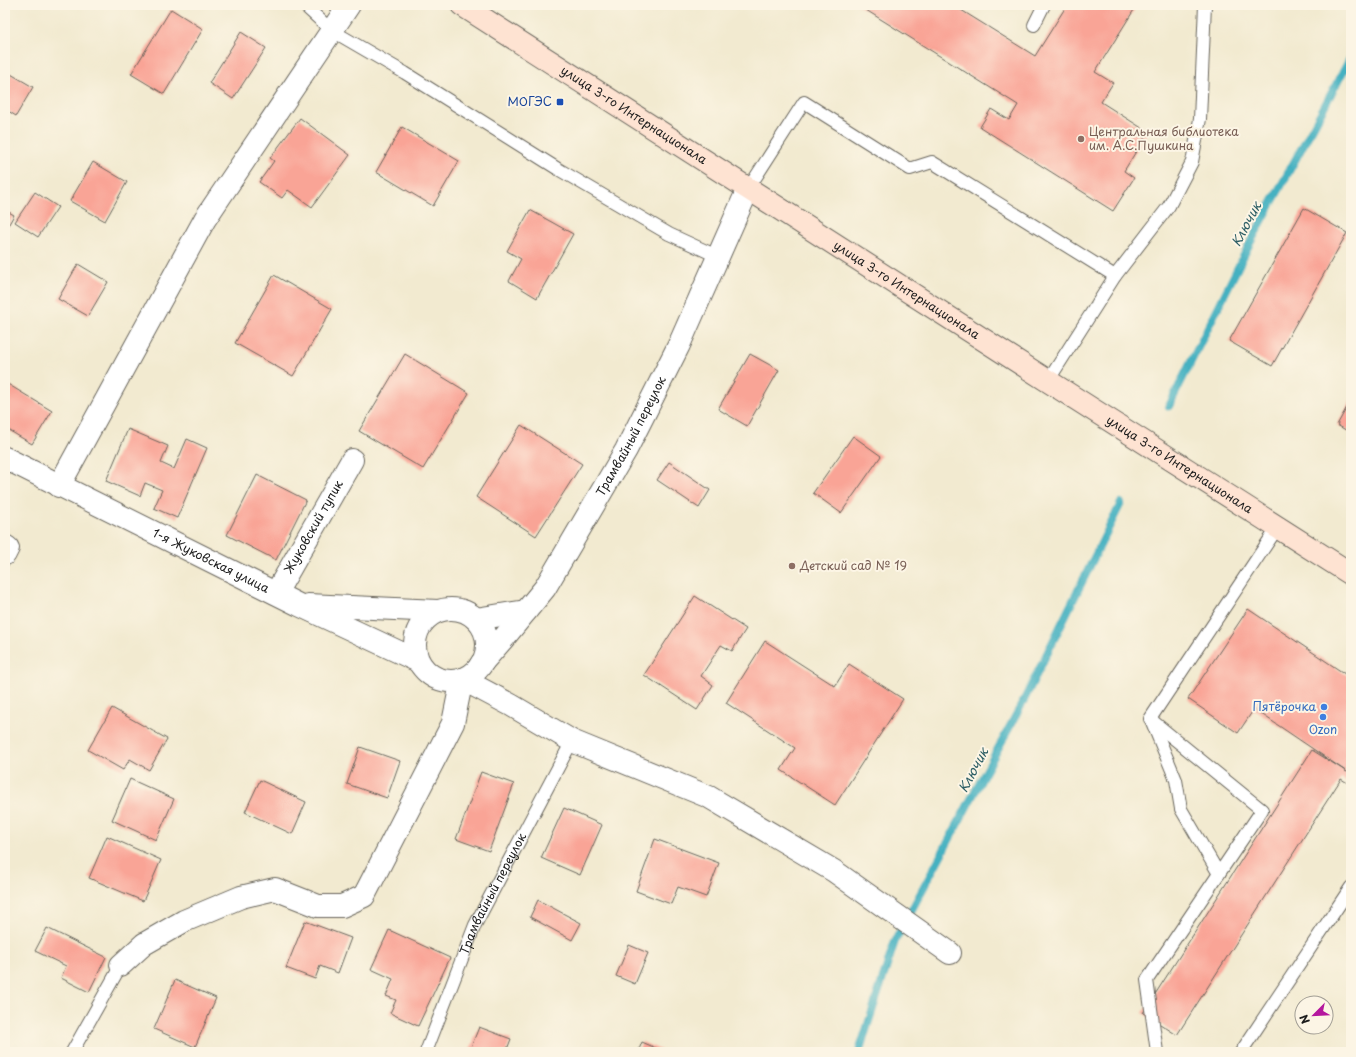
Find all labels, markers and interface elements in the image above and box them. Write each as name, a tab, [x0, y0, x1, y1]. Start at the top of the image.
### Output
street label: улица 3-го Интернационала	[558, 61, 711, 168]
place label: МОГЭС	[507, 92, 552, 110]
marker: МОГЭС	[555, 97, 565, 107]
place label: Центральная библиотека им. А.С.Пушкина	[1089, 122, 1239, 154]
marker: Центральная библиотека им. А.С.Пушкина	[1076, 134, 1086, 144]
water label: Ключик	[1226, 197, 1266, 249]
street label: улица 3-го Интернационала	[830, 236, 984, 343]
street label: Трамвайный переулок	[591, 372, 670, 499]
street label: улица 3-го Интернационала	[1103, 410, 1257, 517]
street label: Жуковский тупик	[279, 476, 347, 577]
street label: 1-я Жуковская улица	[150, 523, 273, 597]
place label: Детский сад № 19	[799, 556, 907, 574]
marker: Детский сад № 19	[787, 561, 797, 571]
place label: Пятёрочка	[1253, 697, 1316, 715]
marker: Пятёрочка	[1319, 702, 1329, 712]
marker: Ozon	[1318, 712, 1328, 722]
place label: Ozon	[1309, 720, 1337, 738]
water label: Ключик	[953, 743, 993, 795]
street label: Трамвайный переулок	[454, 829, 530, 957]
north arrow	[1294, 995, 1334, 1035]
text: N	[1295, 1012, 1314, 1027]

